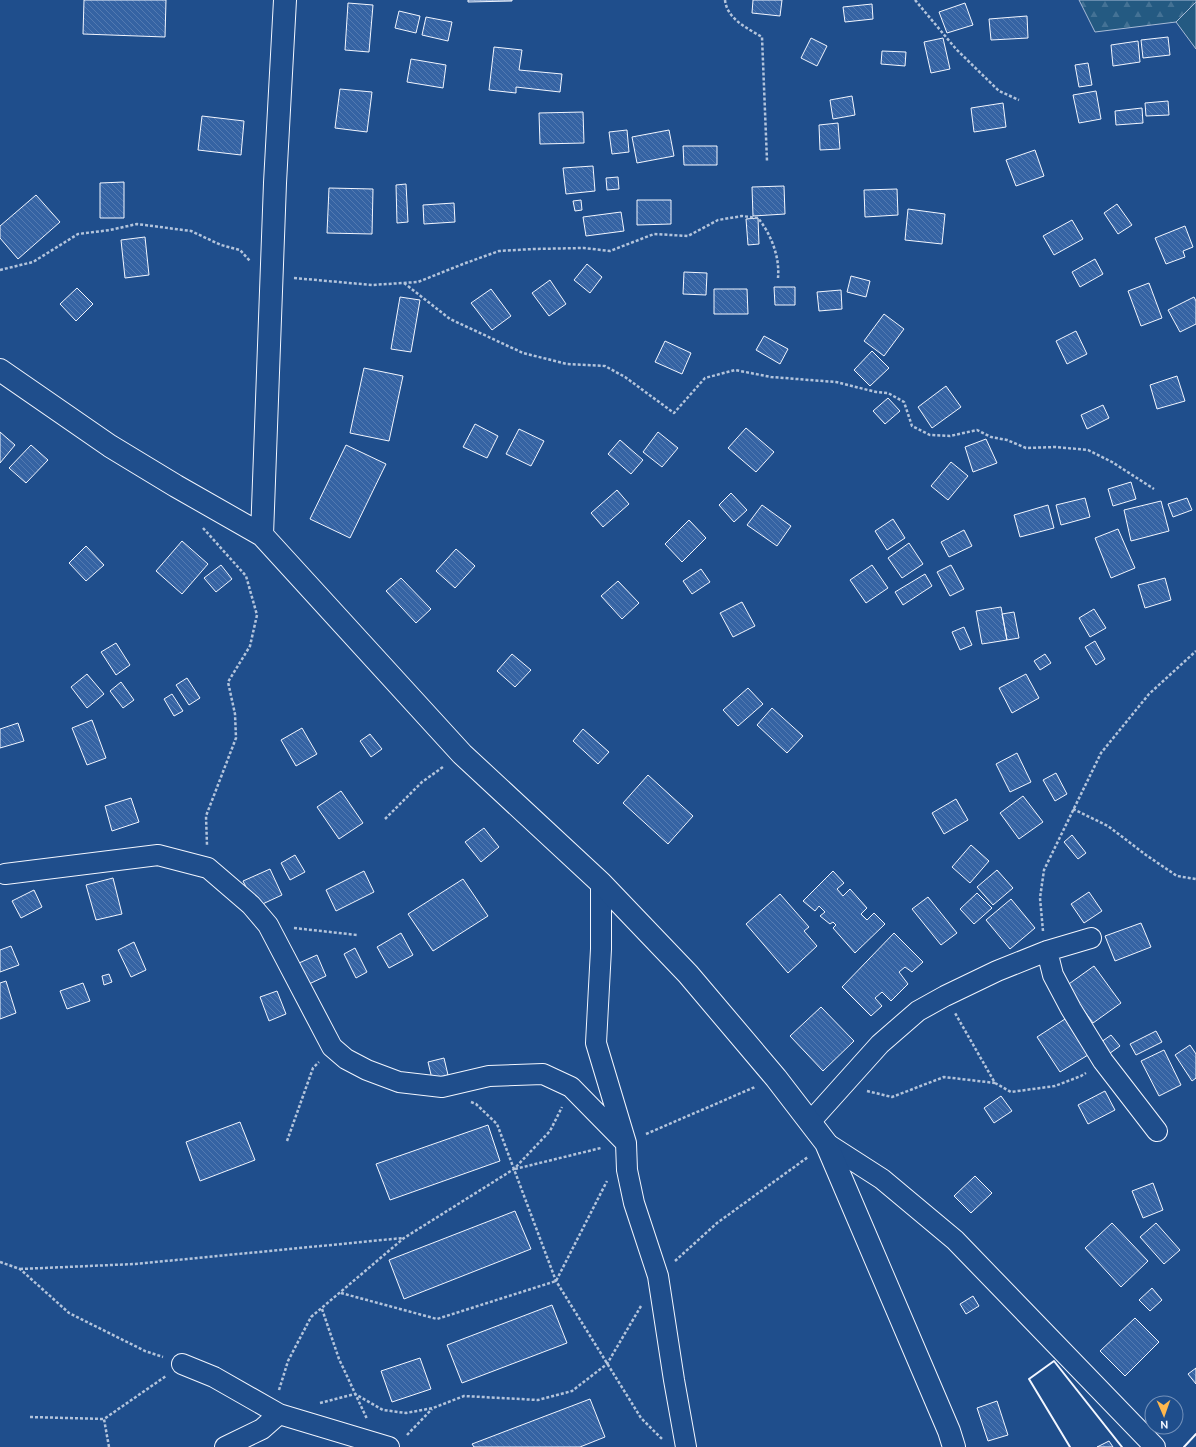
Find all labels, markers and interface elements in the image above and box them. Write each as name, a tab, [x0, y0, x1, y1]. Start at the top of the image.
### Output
north arrow	[1144, 1395, 1184, 1435]
text: N	[1160, 1419, 1169, 1431]

